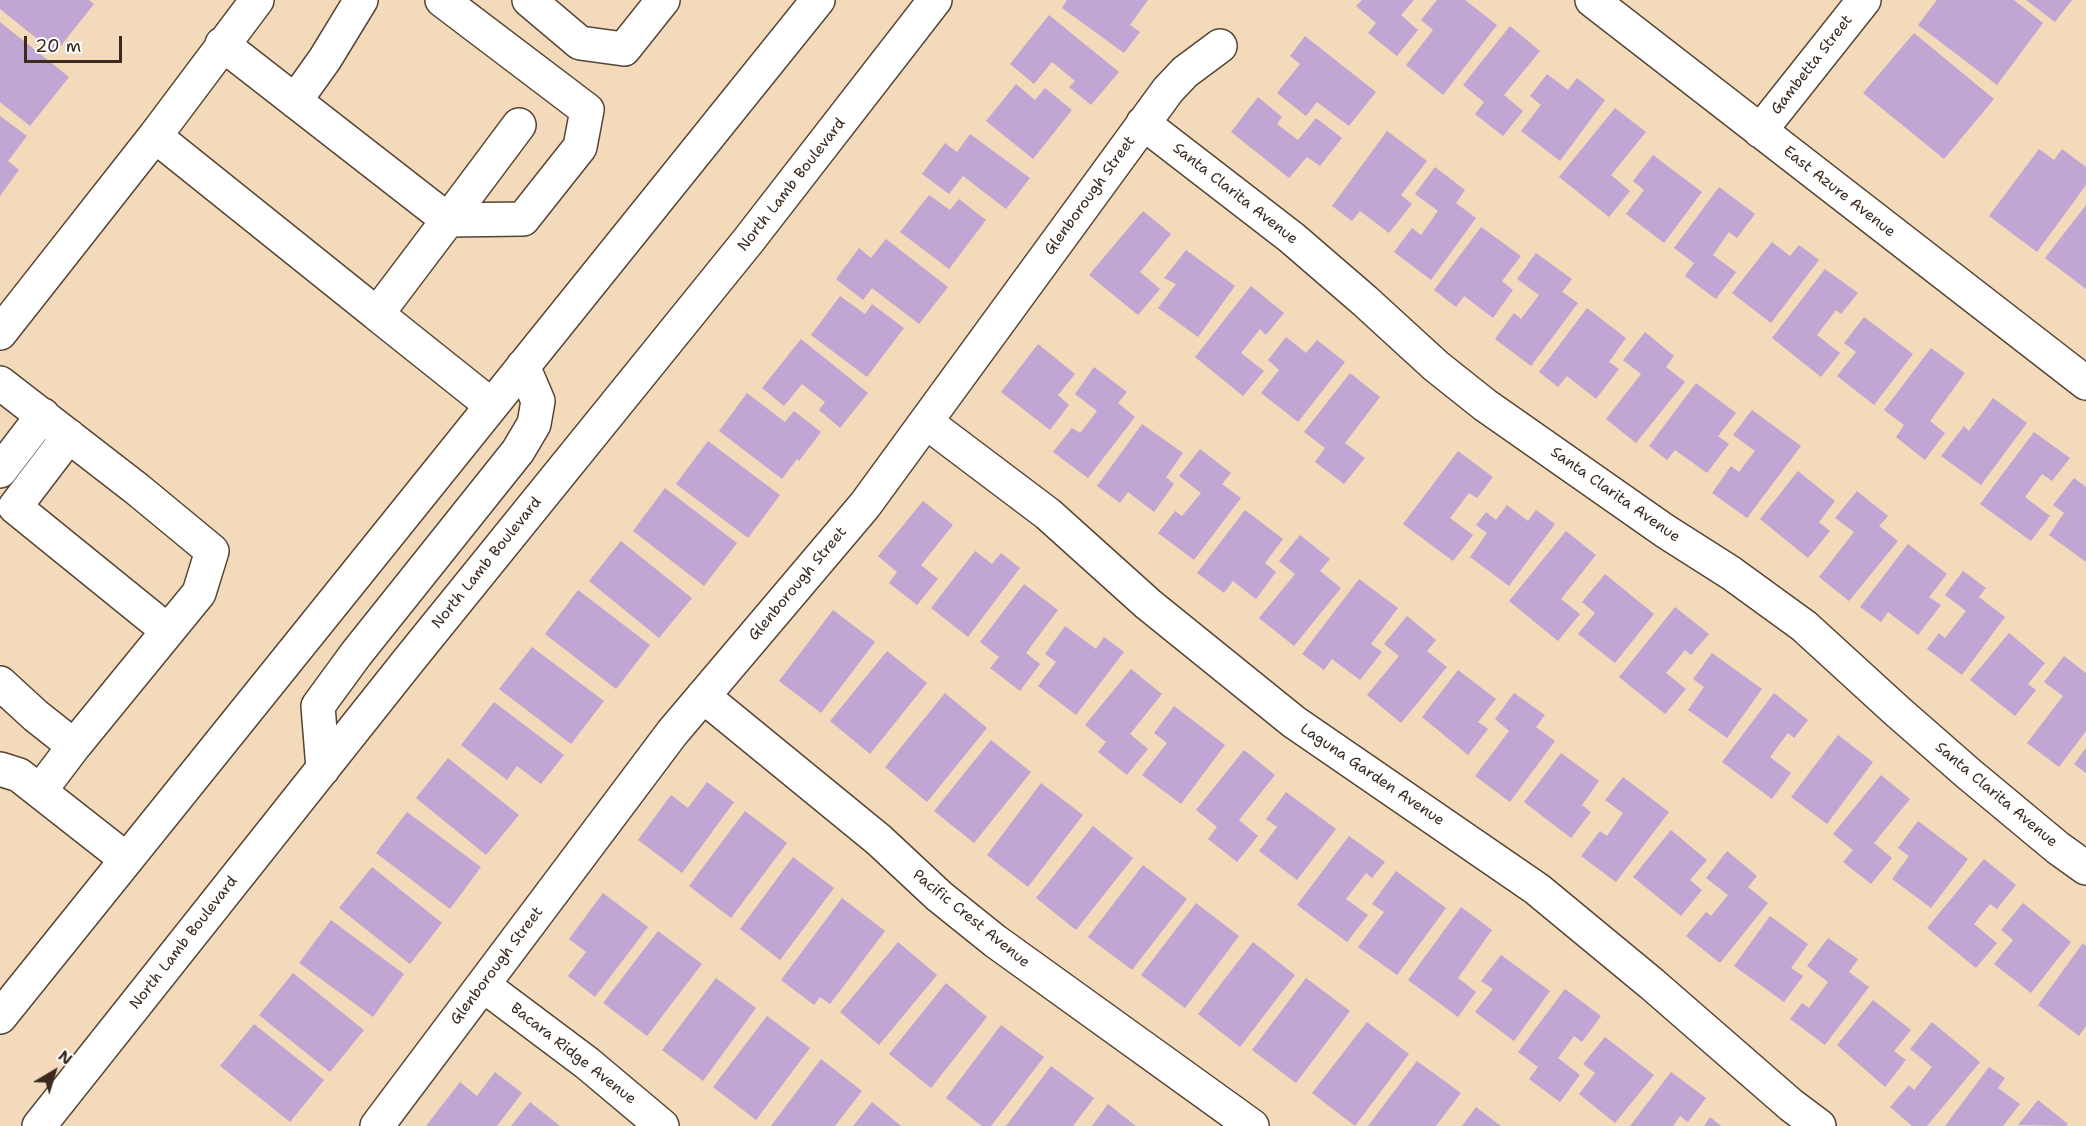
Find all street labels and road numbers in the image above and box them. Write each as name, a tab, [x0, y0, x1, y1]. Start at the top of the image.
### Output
street label: Gambetta Street	[1767, 12, 1857, 118]
street label: North Lamb Boulevard	[734, 115, 850, 255]
street label: Glenborough Street	[1041, 133, 1139, 259]
street label: Santa Clarita Avenue	[1169, 139, 1301, 249]
street label: East Azure Avenue	[1779, 143, 1899, 241]
street label: Santa Clarita Avenue	[1547, 443, 1683, 547]
street label: North Lamb Boulevard	[428, 494, 546, 632]
street label: Glenborough Street	[745, 524, 851, 644]
street label: Laguna Garden Avenue	[1296, 720, 1448, 830]
street label: Santa Clarita Avenue	[1931, 739, 2061, 851]
street label: Pacific Crest Avenue	[909, 866, 1033, 972]
street label: North Lamb Boulevard	[126, 873, 242, 1013]
street label: Glenborough Street	[447, 904, 547, 1028]
street label: Bacara Ridge Avenue	[507, 999, 639, 1109]

